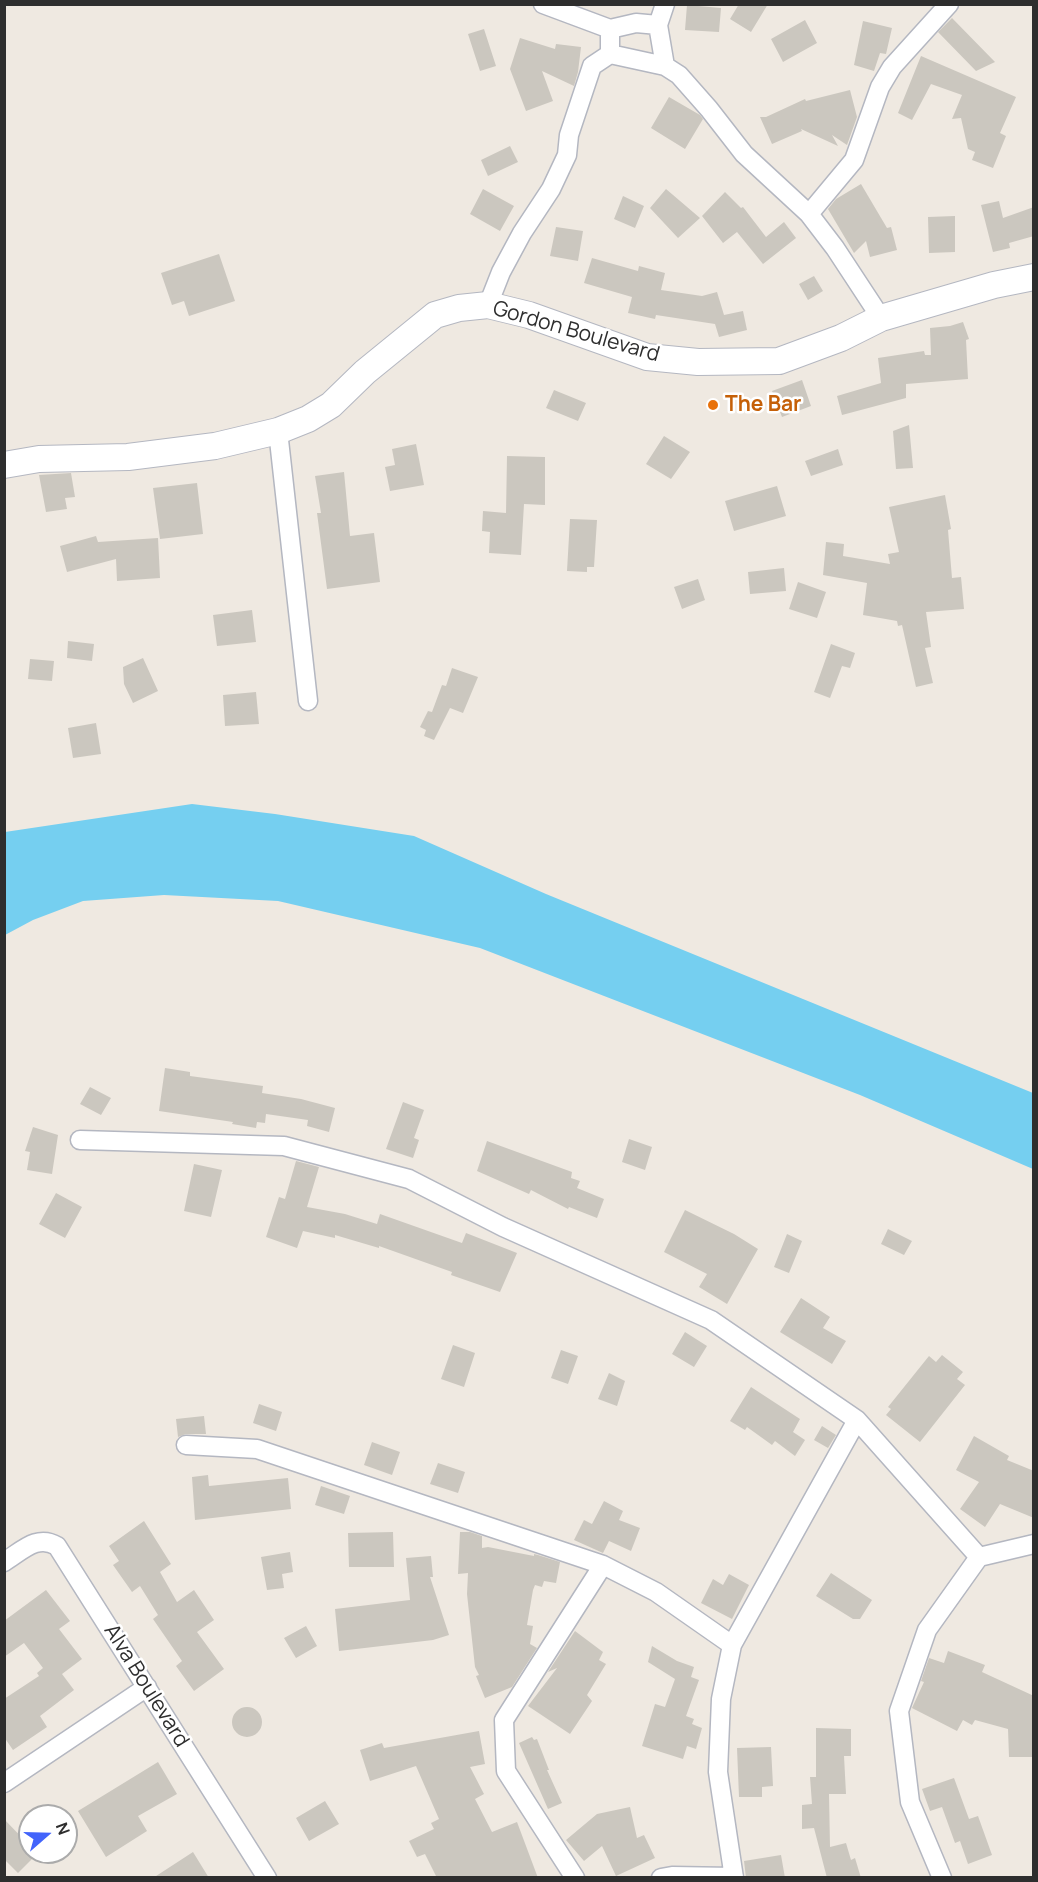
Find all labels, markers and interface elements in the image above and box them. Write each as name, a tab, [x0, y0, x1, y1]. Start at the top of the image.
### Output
street label: Gordon Boulevard	[490, 296, 662, 368]
place label: The Bar	[725, 392, 801, 418]
marker: The Bar	[706, 398, 720, 412]
street label: Alva Boulevard	[98, 1620, 194, 1752]
north arrow	[18, 1804, 78, 1864]
text: N	[51, 1819, 75, 1838]

